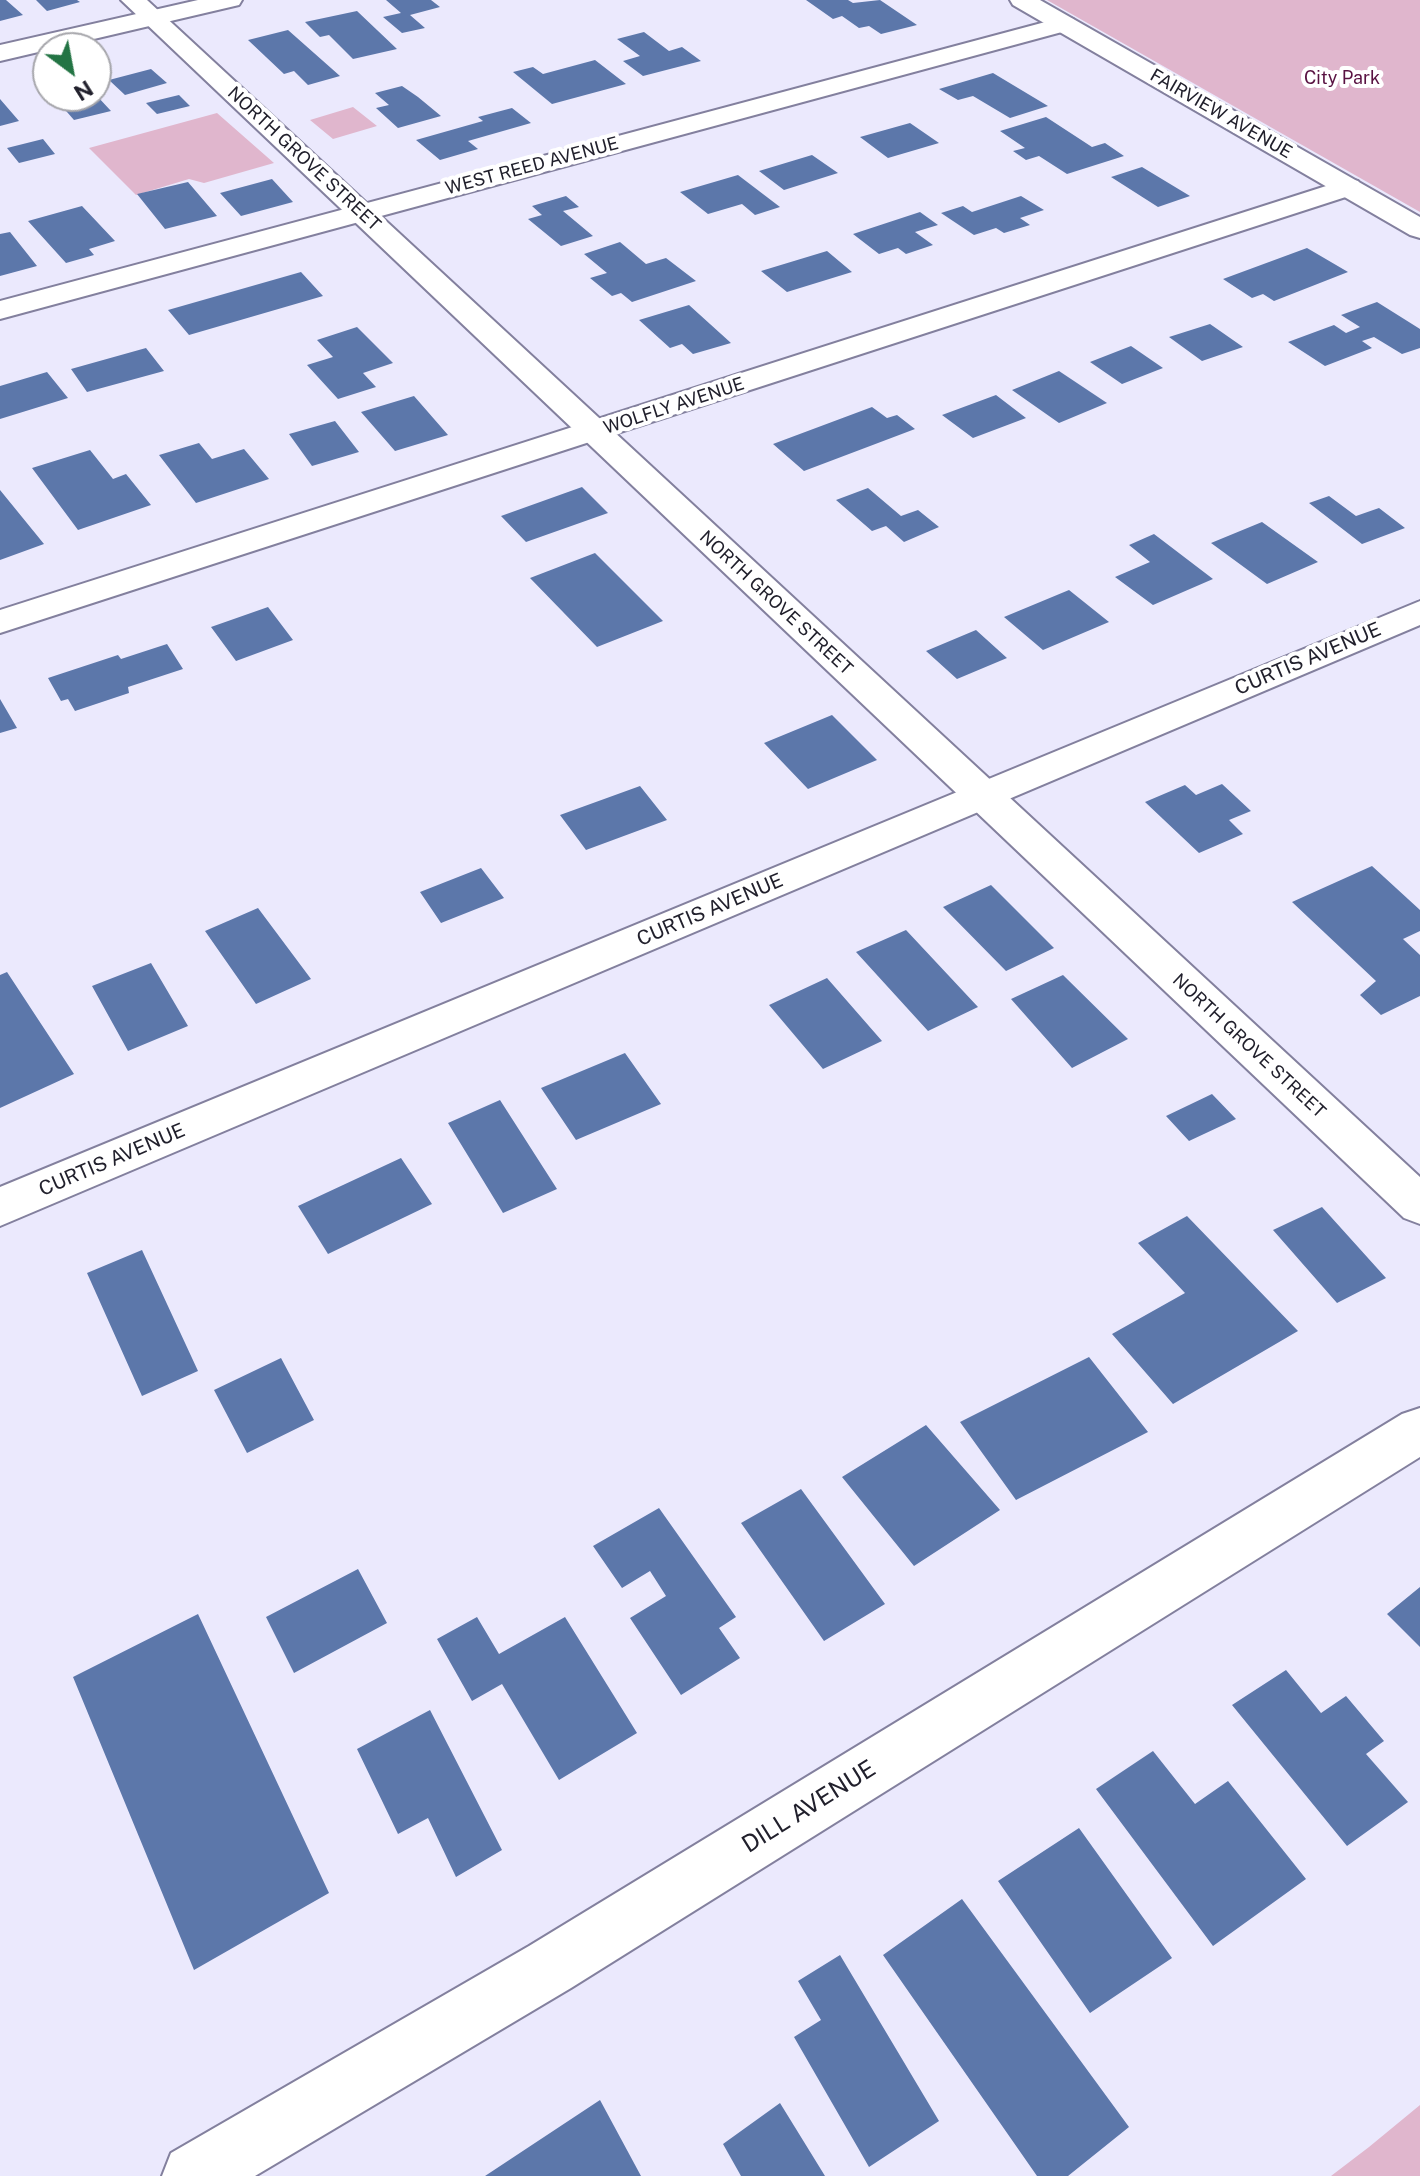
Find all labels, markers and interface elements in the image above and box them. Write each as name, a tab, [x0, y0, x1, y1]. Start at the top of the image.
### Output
north arrow	[32, 32, 112, 112]
street label: FAIRVIEW AVENUE	[1146, 65, 1296, 163]
park label: City Park	[1304, 67, 1380, 89]
text: N	[69, 75, 98, 106]
street label: NORTH GROVE STREET	[223, 82, 385, 236]
street label: WEST REED AVENUE	[443, 133, 621, 199]
street label: WOLFLY AVENUE	[601, 373, 747, 439]
street label: NORTH GROVE STREET	[695, 526, 857, 680]
street label: CURTIS AVENUE	[1231, 617, 1385, 701]
street label: CURTIS AVENUE	[633, 868, 787, 952]
street label: NORTH GROVE STREET	[1168, 969, 1330, 1123]
street label: CURTIS AVENUE	[35, 1118, 189, 1202]
street label: DILL AVENUE	[737, 1754, 881, 1860]

